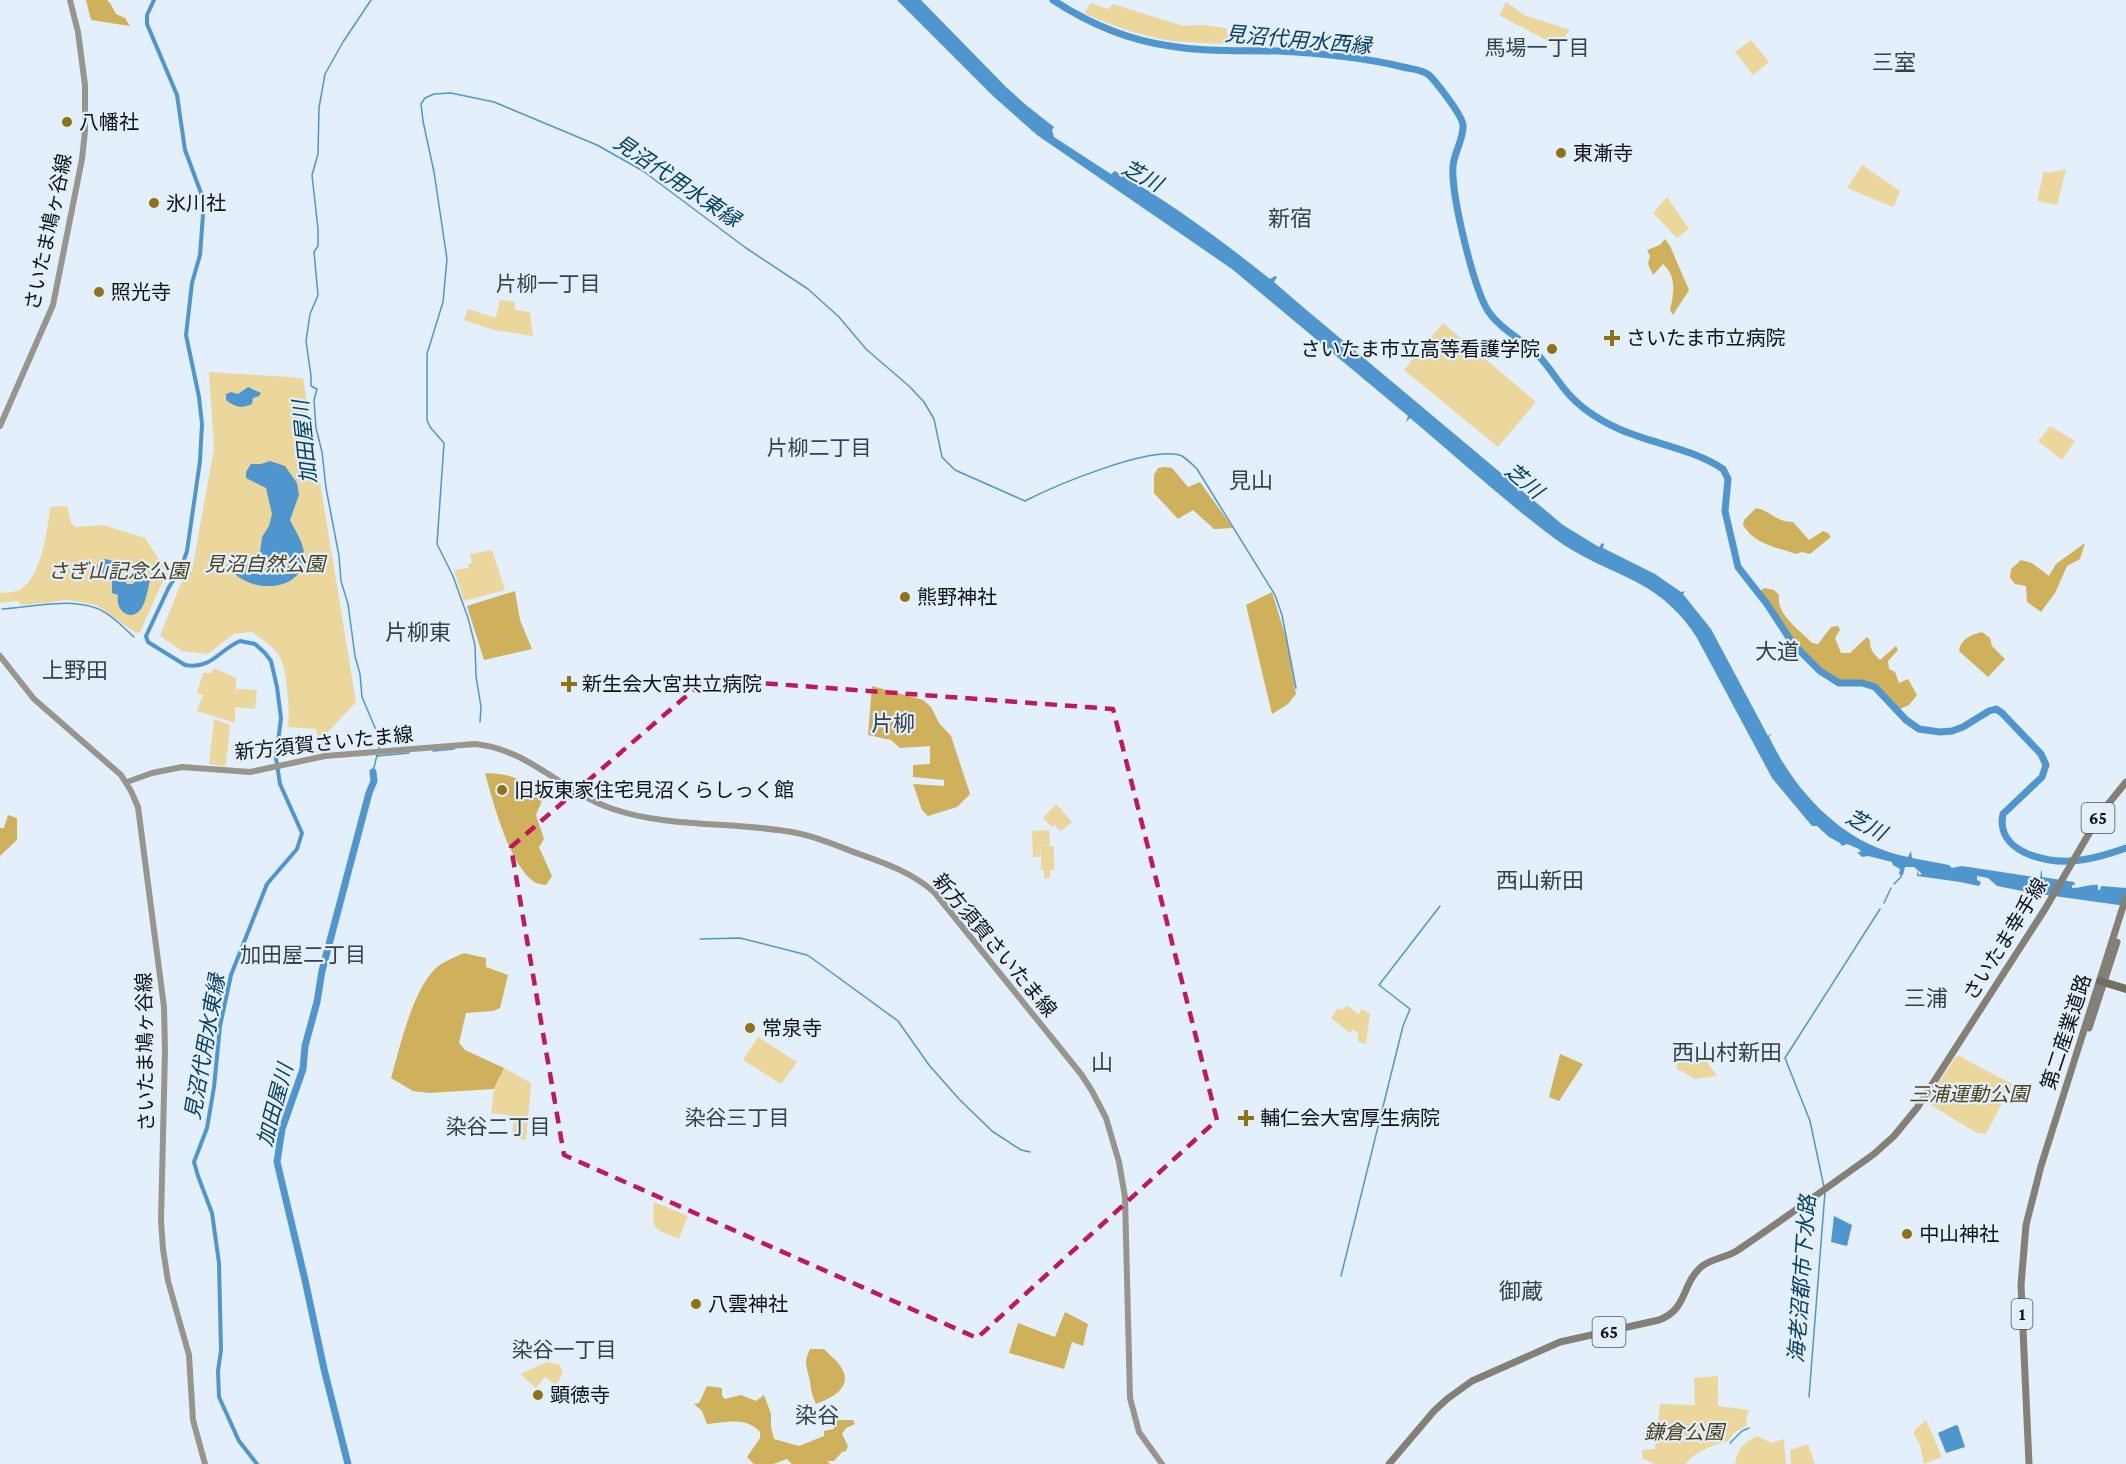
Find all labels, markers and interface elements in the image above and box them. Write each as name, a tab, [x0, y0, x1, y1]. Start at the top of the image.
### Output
water label: 見沼代用水西縁	[1224, 22, 1374, 59]
district label: 馬場一丁目	[1485, 36, 1590, 60]
district label: 三室	[1872, 50, 1916, 75]
place label: 八幡社	[79, 111, 139, 133]
marker: 八幡社	[60, 115, 74, 129]
water label: 見沼代用水東縁	[609, 130, 746, 233]
place label: 東漸寺	[1573, 142, 1633, 164]
marker: 東漸寺	[1554, 146, 1568, 160]
street label: さいたま鳩ヶ谷線	[21, 152, 75, 312]
water label: 芝川	[1118, 156, 1168, 197]
place label: 氷川社	[166, 192, 226, 214]
marker: 氷川社	[147, 196, 161, 210]
district label: 新宿	[1268, 206, 1312, 231]
district label: 片柳一丁目	[496, 272, 601, 296]
place label: 照光寺	[111, 281, 171, 303]
marker: 照光寺	[92, 285, 106, 299]
place label: さいたま市立病院	[1626, 327, 1785, 349]
marker: さいたま市立病院	[1603, 329, 1621, 347]
place label: さいたま市立高等看護学院	[1301, 338, 1540, 360]
marker: さいたま市立高等看護学院	[1545, 342, 1559, 356]
water label: 加田屋川	[288, 397, 321, 485]
district label: 片柳二丁目	[767, 436, 872, 460]
water label: 芝川	[1500, 458, 1549, 505]
district label: 見山	[1229, 468, 1273, 493]
park label: 見沼自然公園	[205, 553, 328, 575]
park label: さぎ山記念公園	[48, 560, 191, 582]
place label: 熊野神社	[917, 586, 997, 608]
marker: 熊野神社	[898, 590, 912, 604]
district label: 片柳東	[385, 620, 451, 645]
district label: 大道	[1755, 639, 1799, 664]
district label: 上野田	[42, 658, 108, 683]
place label: 新生会大宮共立病院	[582, 673, 762, 695]
marker: 新生会大宮共立病院	[560, 675, 578, 693]
district label: 片柳	[871, 711, 915, 736]
street label: 新方須賀さいたま線	[234, 723, 414, 763]
place label: 旧坂東家住宅見沼くらしっく館	[514, 779, 794, 801]
marker: 旧坂東家住宅見沼くらしっく館	[495, 783, 509, 797]
road number: 65	[2082, 803, 2114, 833]
water label: 芝川	[1842, 805, 1892, 846]
district label: 西山新田	[1496, 868, 1584, 893]
street label: 新方須賀さいたま線	[929, 869, 1061, 1021]
street label: さいたま幸手線	[1959, 874, 2051, 1004]
district label: 加田屋二丁目	[240, 943, 366, 967]
water label: 見沼代用水東縁	[180, 971, 230, 1121]
street label: さいたま鳩ヶ谷線	[133, 972, 157, 1132]
street label: 第二産業道路	[2037, 972, 2095, 1092]
district label: 三浦	[1904, 986, 1948, 1011]
place label: 常泉寺	[762, 1017, 822, 1039]
marker: 常泉寺	[743, 1021, 757, 1035]
district label: 西山村新田	[1672, 1040, 1782, 1065]
district label: 山	[1091, 1050, 1113, 1075]
water label: 加田屋川	[253, 1059, 298, 1149]
park label: 三浦運動公園	[1909, 1083, 2032, 1105]
district label: 染谷三丁目	[685, 1106, 790, 1130]
place label: 輔仁会大宮厚生病院	[1260, 1107, 1440, 1129]
marker: 輔仁会大宮厚生病院	[1237, 1109, 1255, 1127]
district label: 染谷二丁目	[446, 1115, 551, 1139]
water label: 海老沼都市下水路	[1784, 1192, 1820, 1364]
place label: 中山神社	[1919, 1223, 1999, 1245]
marker: 中山神社	[1900, 1227, 1914, 1241]
district label: 御蔵	[1499, 1279, 1543, 1304]
place label: 八雲神社	[708, 1293, 788, 1315]
marker: 八雲神社	[689, 1297, 703, 1311]
road number: 1	[2012, 1299, 2032, 1329]
road number: 65	[1592, 1317, 1626, 1347]
district label: 染谷一丁目	[512, 1338, 617, 1362]
place label: 顕徳寺	[550, 1384, 610, 1406]
marker: 顕徳寺	[531, 1388, 545, 1402]
district label: 染谷	[795, 1403, 839, 1428]
park label: 鎌倉公園	[1644, 1421, 1727, 1443]

